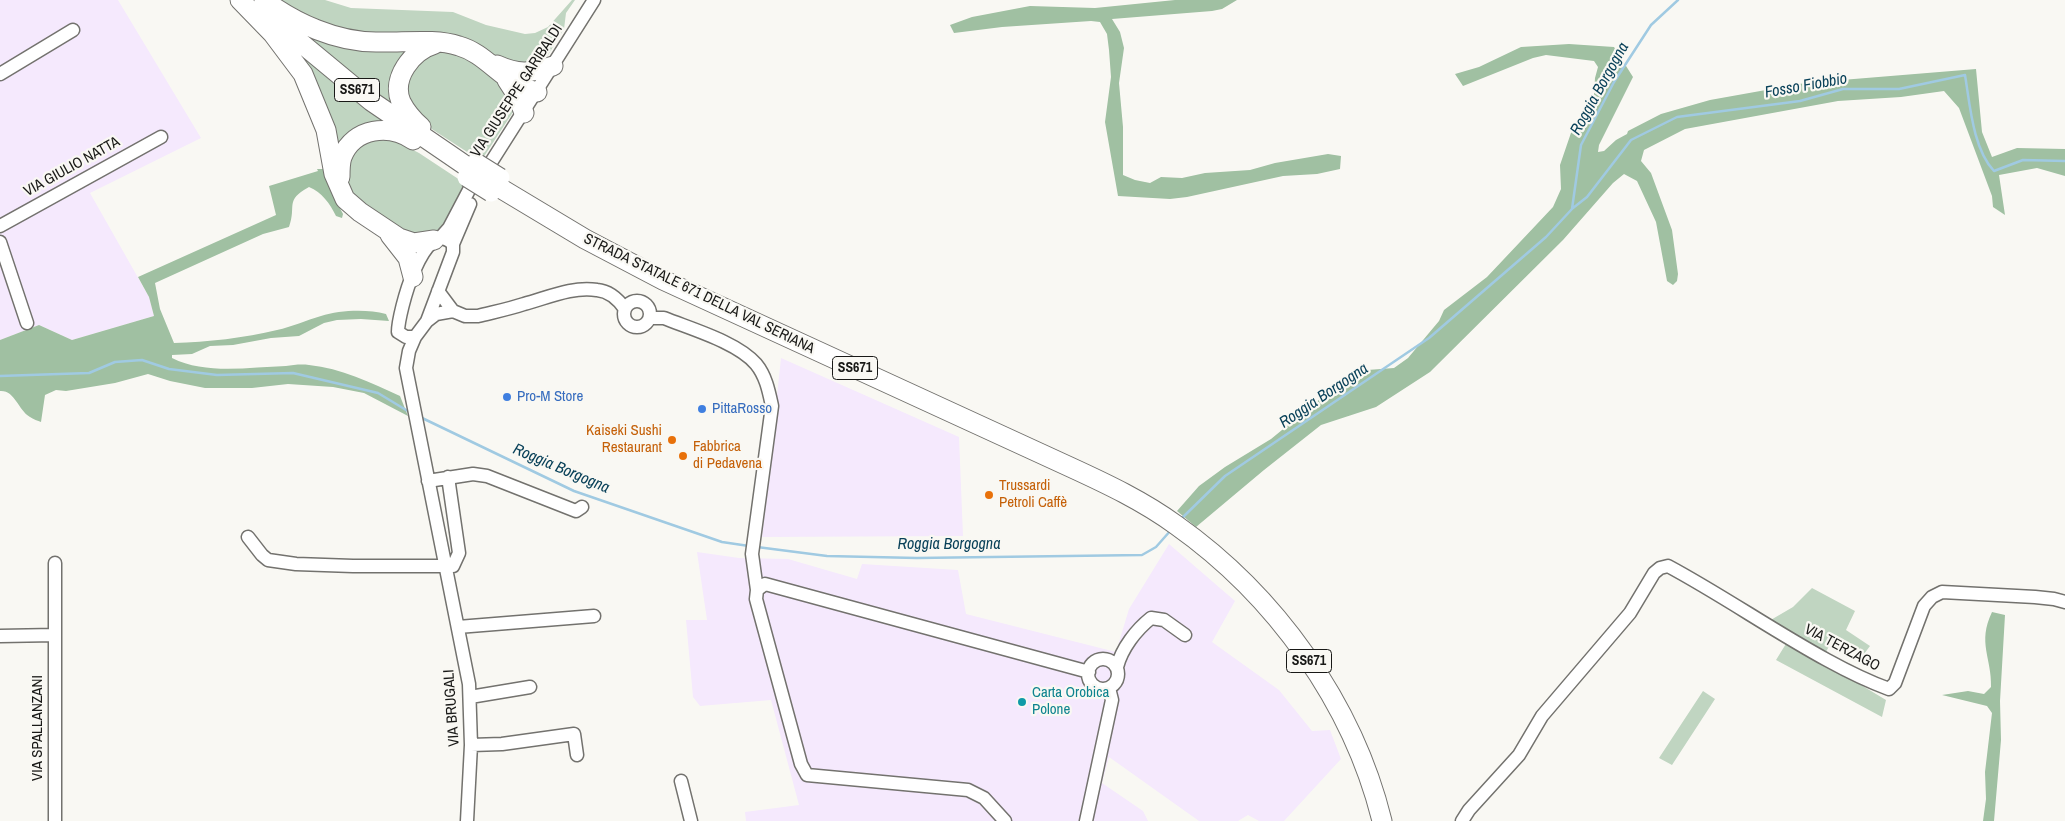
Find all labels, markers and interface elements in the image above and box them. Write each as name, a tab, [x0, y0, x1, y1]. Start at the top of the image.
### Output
street label: VIA GIUSEPPE GARIBALDI	[467, 21, 567, 161]
water label: Roggia Borgogna	[1567, 39, 1633, 139]
water label: Fosso Fiobbio	[1763, 69, 1849, 103]
road number: SS671	[334, 78, 380, 102]
street label: VIA GIULIO NATTA	[21, 133, 123, 201]
street label: STRADA STATALE 671 DELLA VAL SERIANA	[581, 230, 817, 358]
road number: SS671	[832, 356, 878, 379]
water label: Roggia Borgogna	[1276, 359, 1372, 433]
place label: Pro-M Store	[517, 388, 583, 406]
marker: Pro-M Store	[501, 391, 513, 403]
place label: PittaRosso	[712, 400, 772, 418]
marker: PittaRosso	[696, 403, 708, 415]
place label: Kaiseki Sushi Restaurant	[586, 422, 662, 457]
marker: Kaiseki Sushi Restaurant	[666, 434, 678, 446]
place label: Fabbrica di Pedavena	[693, 438, 762, 473]
water label: Roggia Borgogna	[510, 440, 612, 498]
marker: Fabbrica di Pedavena	[677, 450, 689, 462]
place label: Trussardi Petroli Caffè	[999, 477, 1067, 512]
marker: Trussardi Petroli Caffè	[983, 489, 995, 501]
water label: Roggia Borgogna	[898, 535, 1000, 555]
street label: VIA TERZAGO	[1801, 621, 1883, 675]
road number: SS671	[1286, 649, 1332, 672]
street label: VIA BRUGALI	[440, 669, 464, 747]
street label: VIA SPALLANZANI	[29, 675, 47, 781]
place label: Carta Orobica Polone	[1032, 684, 1109, 719]
marker: Carta Orobica Polone	[1016, 696, 1028, 708]

